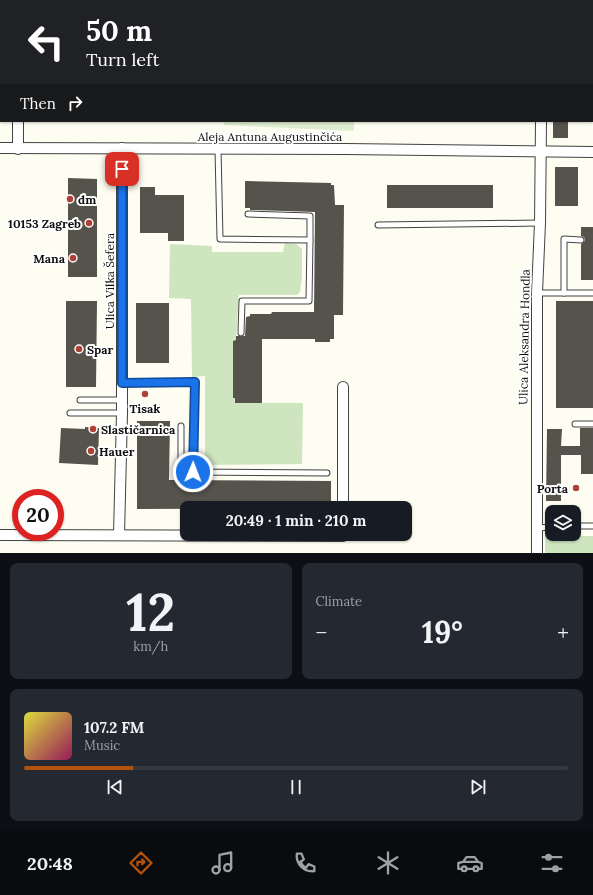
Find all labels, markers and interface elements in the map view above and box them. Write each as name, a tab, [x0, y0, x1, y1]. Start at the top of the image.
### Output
text: 50 m	[86, 13, 152, 49]
icon: left	[20, 16, 72, 68]
text: Turn left	[86, 48, 159, 71]
icon: right	[64, 92, 86, 114]
text: Then	[20, 94, 56, 113]
street label: Aleja Antuna Augustinčića	[197, 129, 342, 144]
pin	[105, 152, 139, 186]
icon: arrive	[111, 158, 133, 180]
place label: dm	[78, 192, 96, 207]
marker: dm	[65, 194, 75, 204]
place label: 10153 Zagreb	[8, 216, 81, 231]
marker: 10153 Zagreb	[84, 218, 94, 228]
street label: Ulica Vilka Šefera	[102, 233, 117, 329]
place label: Mana	[33, 251, 66, 266]
marker: Mana	[68, 253, 78, 263]
street label: Ulica Aleksandra Hondla	[515, 269, 533, 405]
place label: Spar	[87, 342, 114, 357]
marker: Spar	[74, 344, 84, 354]
marker: Tisak	[140, 389, 150, 399]
place label: Tisak	[130, 401, 160, 416]
place label: Slastičarnica	[101, 422, 176, 437]
marker: Slastičarnica	[88, 424, 98, 434]
place label: Hauer	[99, 444, 135, 459]
marker: Hauer	[86, 446, 96, 456]
position arrow	[172, 451, 214, 493]
place label: Porta	[537, 481, 569, 496]
marker: Porta	[571, 483, 581, 493]
speed limit sign: 20	[12, 489, 64, 541]
map controls	[545, 505, 581, 541]
button: layers	[545, 505, 581, 541]
text: 20:49 · 1 min · 210 m	[226, 511, 366, 530]
text: 12	[126, 579, 175, 645]
text: Climate	[316, 593, 362, 610]
text: 19°	[422, 613, 463, 651]
text: −	[316, 618, 327, 646]
text: +	[557, 618, 569, 646]
text: km/h	[133, 638, 168, 655]
text: 107.2 FM	[84, 718, 144, 737]
text: Music	[84, 737, 120, 754]
icon: previous	[104, 776, 126, 798]
icon: pause	[285, 776, 307, 798]
icon: next	[467, 776, 489, 798]
icon: directions	[127, 849, 155, 877]
icon: music	[209, 849, 237, 877]
icon: phone	[291, 849, 319, 877]
icon: climate	[374, 849, 402, 877]
icon: car	[456, 849, 484, 877]
icon: filters	[538, 849, 566, 877]
text: 20:48	[27, 852, 73, 875]

